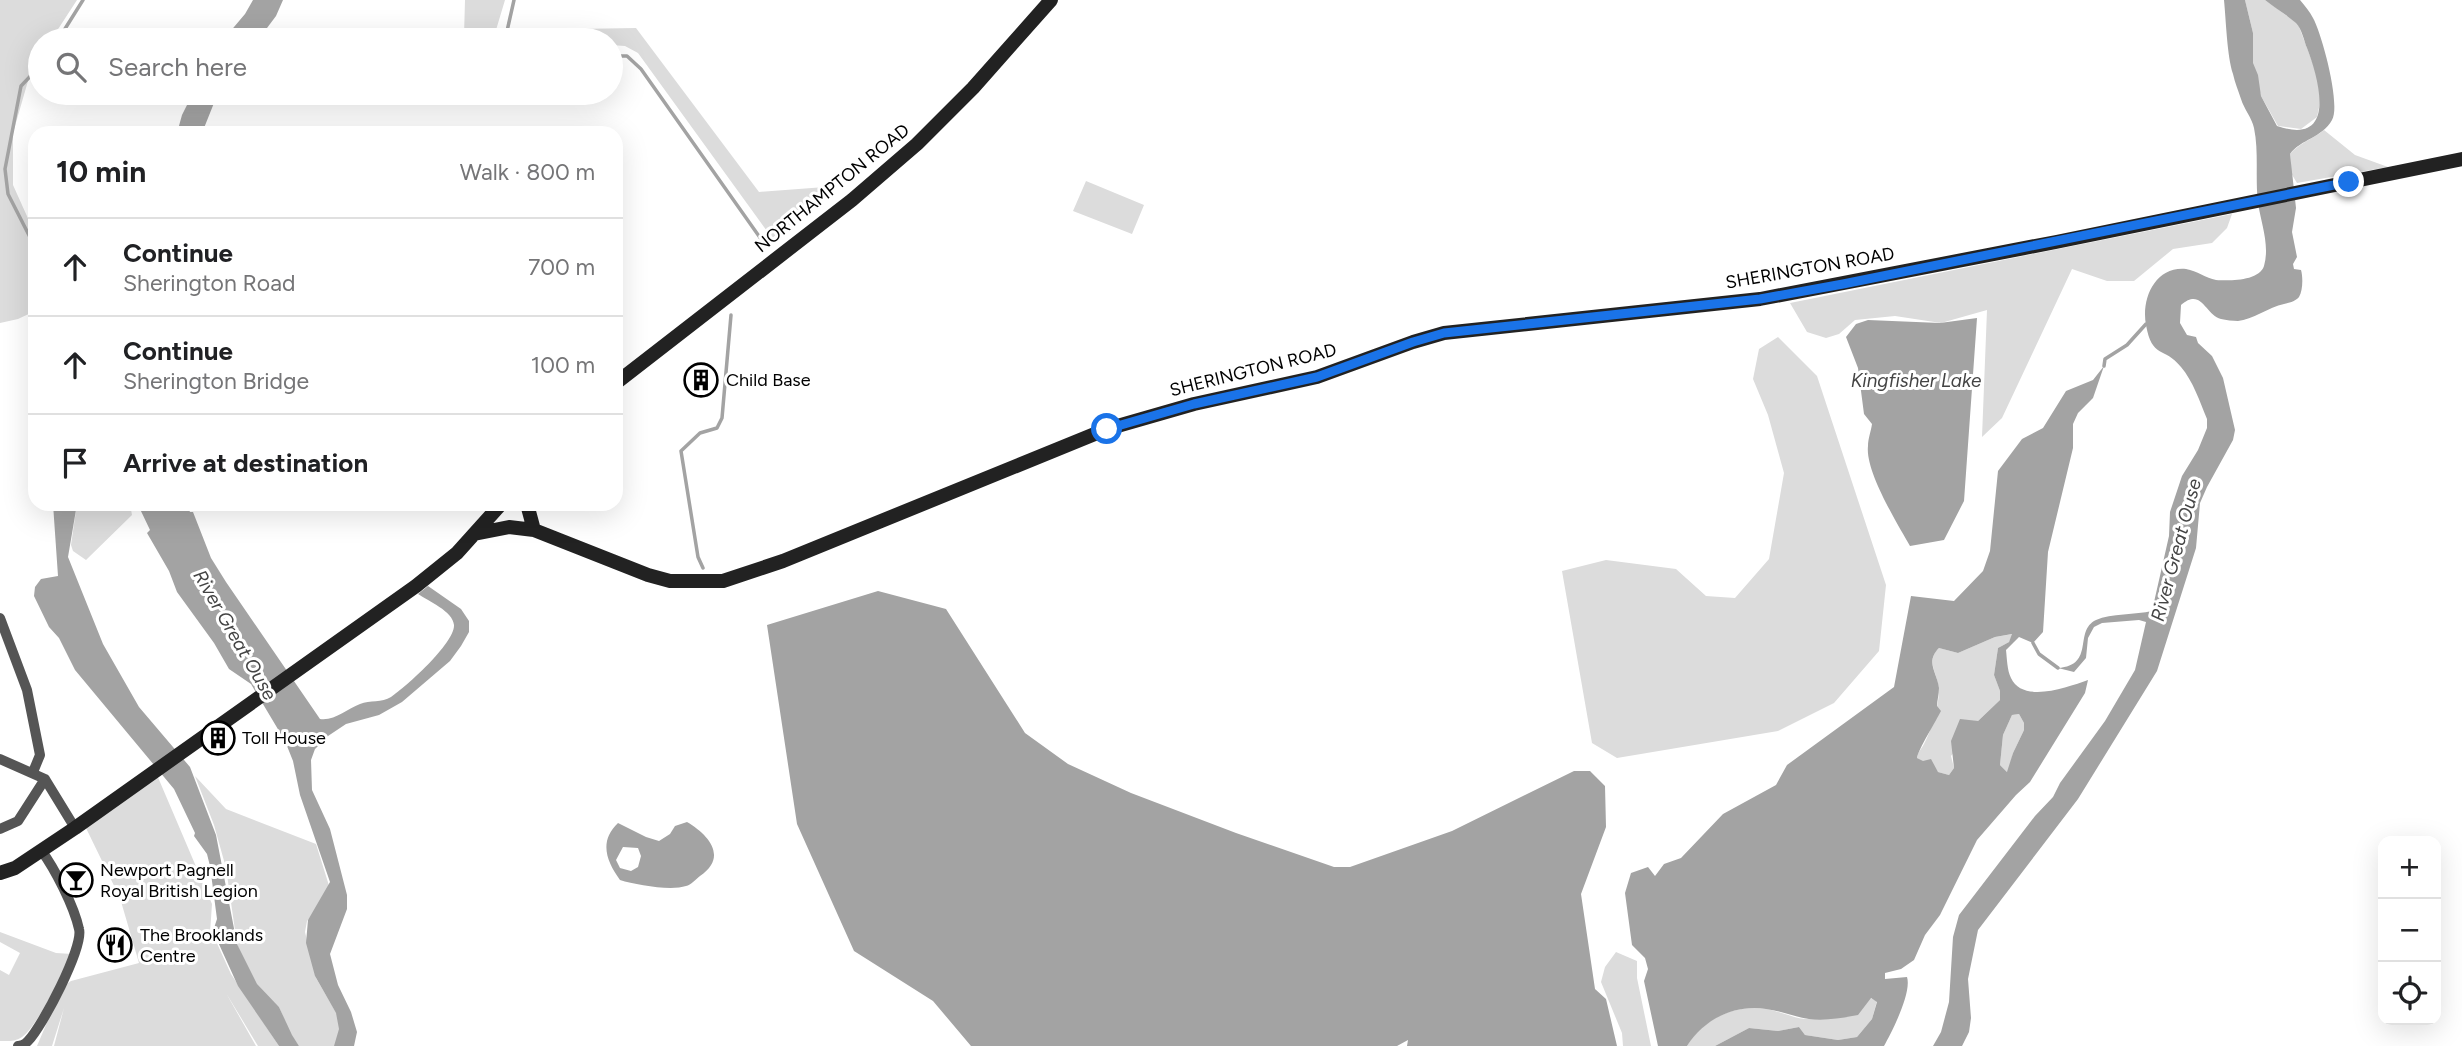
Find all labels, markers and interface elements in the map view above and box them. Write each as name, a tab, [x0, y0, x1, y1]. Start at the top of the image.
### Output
search box	[28, 28, 623, 105]
icon: search	[52, 48, 90, 86]
text: Search here	[108, 51, 247, 83]
street label: NORTHAMPTON ROAD	[750, 119, 914, 257]
text: 10 min	[56, 153, 146, 190]
text: Walk · 800 m	[460, 158, 595, 186]
route end	[2333, 166, 2364, 197]
text: Continue	[123, 237, 233, 269]
street label: SHERINGTON ROAD	[1724, 242, 1896, 294]
icon: ahead	[56, 248, 94, 286]
text: 700 m	[528, 253, 595, 281]
text: Sherington Road	[123, 269, 295, 297]
text: Continue	[123, 335, 233, 367]
street label: SHERINGTON ROAD	[1167, 339, 1339, 401]
icon: ahead	[56, 346, 94, 384]
text: 100 m	[531, 351, 595, 379]
building icon: Child Base	[682, 361, 720, 399]
text: Sherington Bridge	[123, 367, 309, 395]
place label: Child Base	[726, 369, 811, 391]
water label: Kingfisher Lake	[1851, 369, 1982, 392]
route start	[1091, 413, 1122, 444]
icon: arrive	[56, 444, 94, 482]
text: Arrive at destination	[123, 447, 368, 479]
water label: River Great Ouse	[2146, 476, 2206, 624]
water label: River Great Ouse	[188, 566, 282, 705]
building icon: Toll House	[199, 719, 237, 757]
place label: Toll House	[242, 727, 326, 749]
map controls	[2378, 836, 2441, 1025]
button: +	[2378, 836, 2441, 899]
place label: Newport Pagnell Royal British Legion	[100, 859, 258, 902]
bar icon: Newport Pagnell Royal British Legion	[57, 861, 95, 899]
button: −	[2378, 899, 2441, 962]
place label: The Brooklands Centre	[140, 924, 263, 967]
restaurant icon: The Brooklands Centre	[96, 926, 134, 964]
button: locate	[2378, 962, 2441, 1025]

